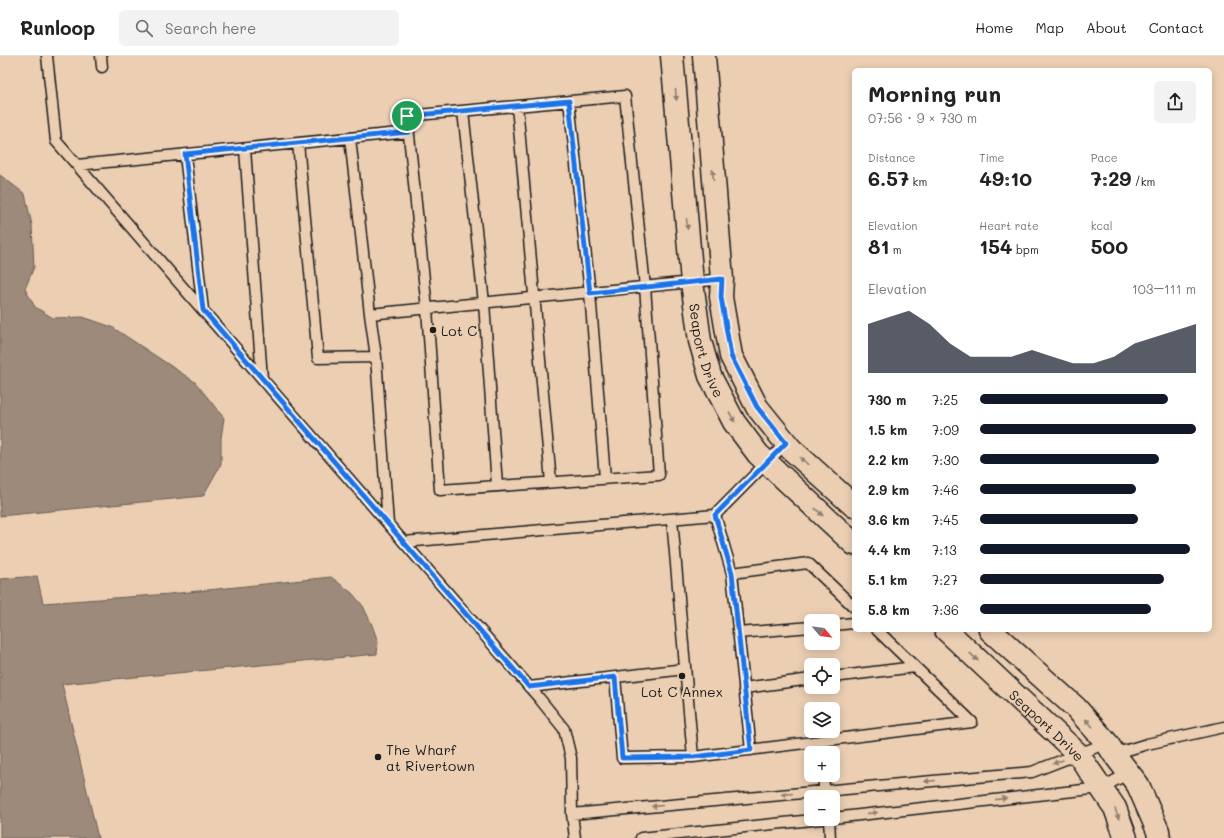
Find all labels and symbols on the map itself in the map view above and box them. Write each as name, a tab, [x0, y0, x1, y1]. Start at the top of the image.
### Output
one-way arrow	[672, 89, 679, 101]
pin	[390, 99, 424, 133]
one-way arrow	[710, 169, 717, 181]
one-way arrow	[684, 218, 691, 230]
street label: Seaport Drive	[685, 302, 729, 400]
place label: Lot C	[441, 321, 477, 340]
marker: Lot C	[428, 325, 438, 335]
one-way arrow	[729, 411, 735, 423]
one-way arrow	[799, 457, 810, 466]
one-way arrow	[815, 507, 824, 516]
north arrow	[804, 614, 840, 650]
one-way arrow	[969, 652, 979, 661]
marker: Lot C Annex	[677, 671, 687, 681]
place label: Lot C Annex	[641, 682, 723, 701]
street label: Seaport Drive	[1005, 685, 1089, 765]
one-way arrow	[1085, 718, 1094, 727]
place label: The Wharf at Rivertown	[386, 740, 475, 775]
marker: The Wharf at Rivertown	[373, 752, 383, 762]
one-way arrow	[1051, 759, 1063, 765]
one-way arrow	[924, 778, 936, 784]
one-way arrow	[781, 791, 793, 797]
one-way arrow	[995, 796, 1007, 802]
one-way arrow	[651, 802, 663, 809]
one-way arrow	[1114, 809, 1120, 821]
one-way arrow	[866, 810, 878, 817]

